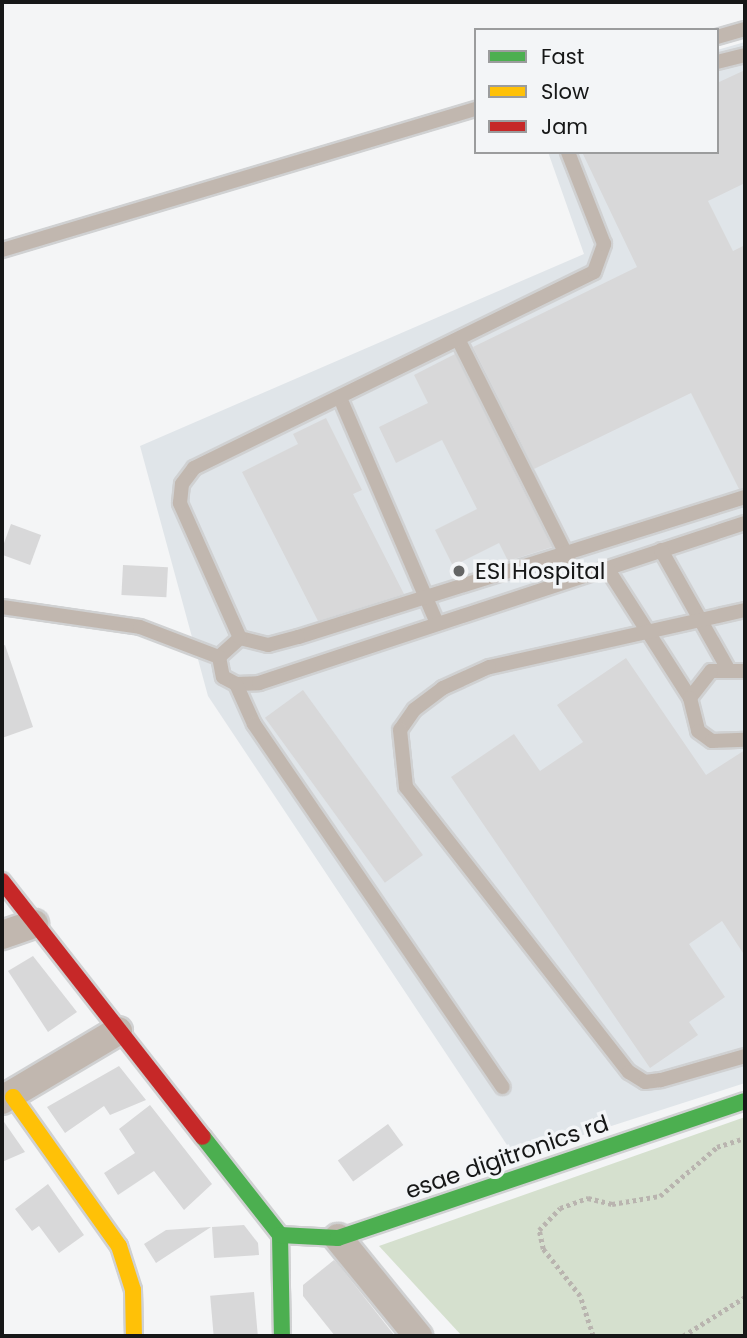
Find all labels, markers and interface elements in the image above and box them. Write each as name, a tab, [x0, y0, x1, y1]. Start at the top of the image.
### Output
legend	[474, 28, 719, 154]
text: Fast	[541, 42, 584, 71]
text: Slow	[541, 77, 589, 106]
text: Jam	[541, 112, 588, 141]
place label: ESI Hospital	[475, 557, 606, 585]
marker: ESI Hospital	[449, 561, 469, 581]
street label: esae digitronics rd	[402, 1109, 612, 1205]

